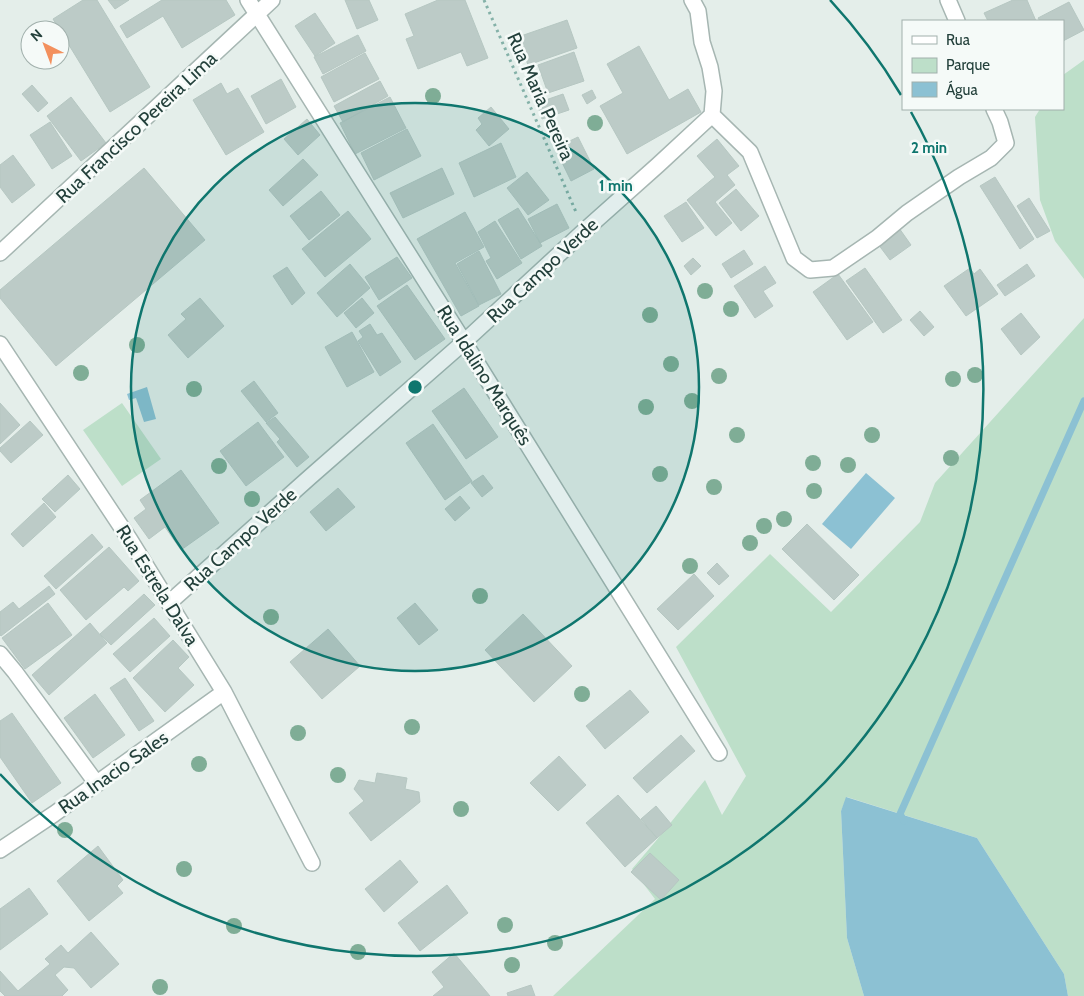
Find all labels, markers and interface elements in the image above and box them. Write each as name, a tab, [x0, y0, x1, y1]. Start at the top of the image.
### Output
north arrow	[20, 20, 70, 70]
legend	[902, 20, 1064, 110]
text: N	[27, 25, 46, 45]
street label: Rua Maria Pereira	[502, 29, 579, 164]
text: Rua	[946, 31, 971, 49]
street label: Rua Francisco Pereira Lima	[51, 47, 222, 208]
text: Parque	[946, 56, 990, 74]
text: Água	[946, 80, 978, 99]
text: 2 min	[911, 139, 947, 157]
text: 1 min	[599, 177, 633, 195]
street label: Rua Campo Verde	[482, 213, 603, 328]
street label: Rua Idalino Marquês	[432, 301, 537, 450]
centre of rings	[406, 378, 424, 396]
street label: Rua Campo Verde	[179, 483, 302, 596]
street label: Rua Estrela Dalva	[111, 521, 204, 650]
street label: Rua Inacio Sales	[54, 726, 173, 819]

